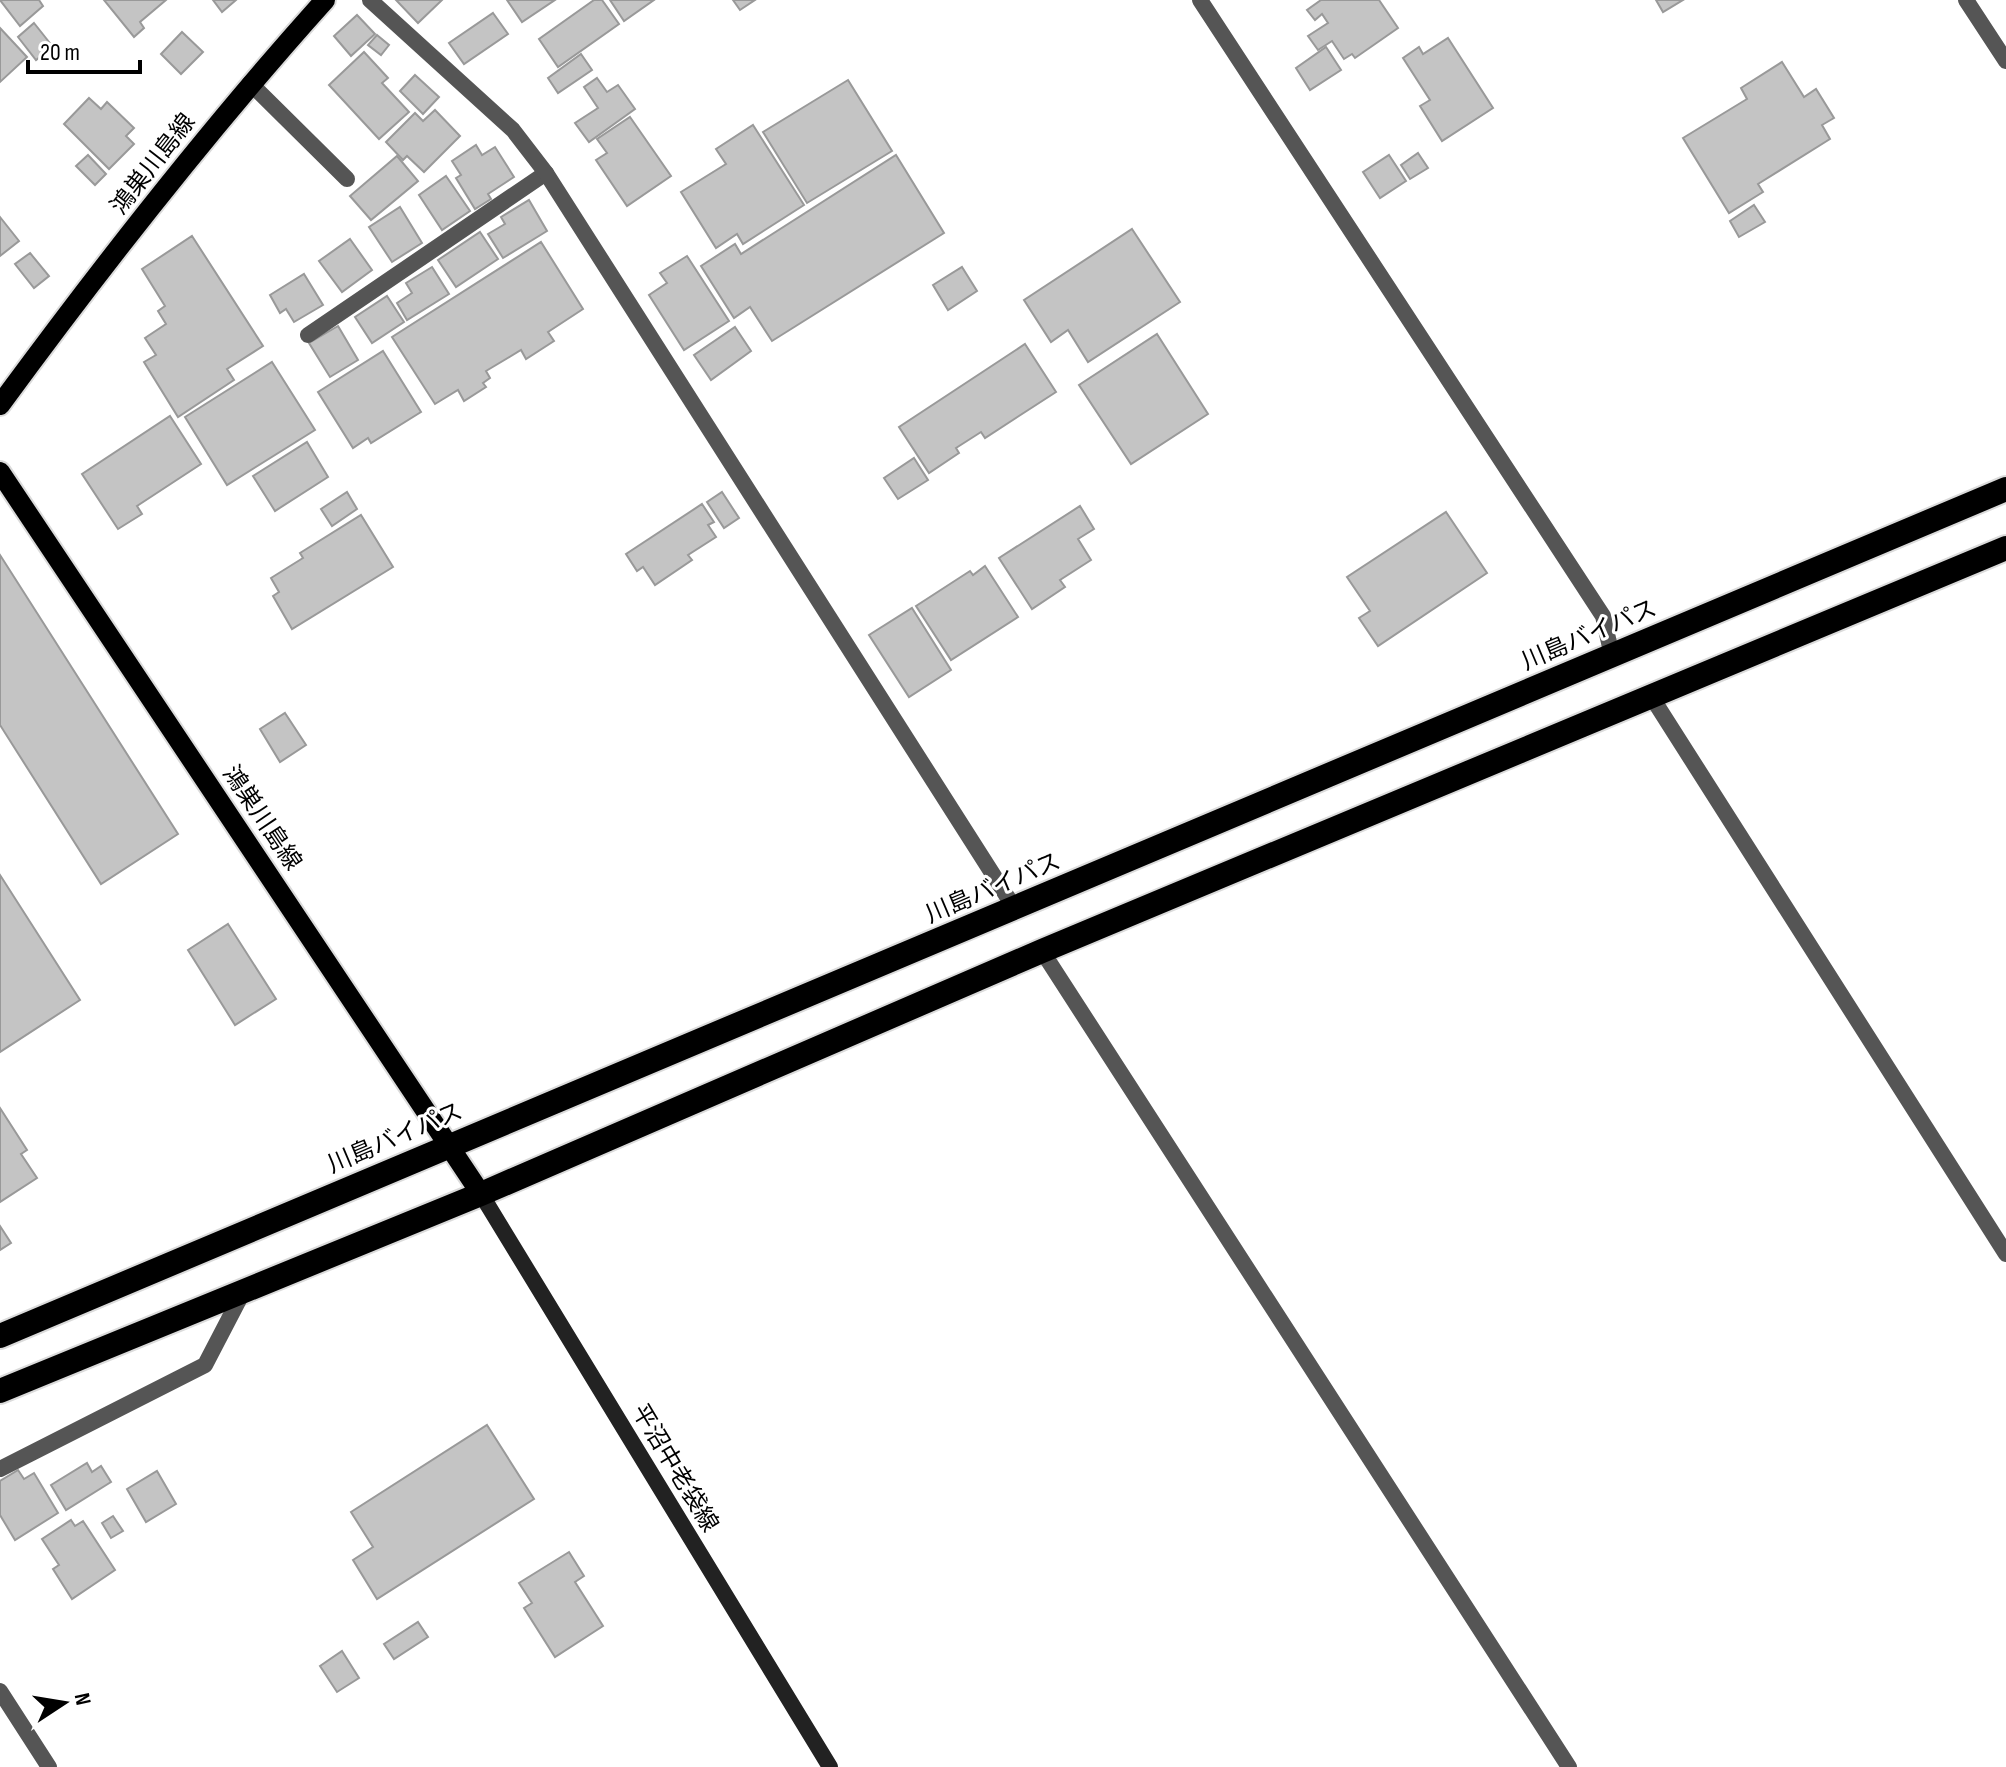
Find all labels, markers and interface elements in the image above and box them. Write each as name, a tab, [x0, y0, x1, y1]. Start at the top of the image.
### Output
scale bar	[28, 24, 140, 74]
text: 20 m	[40, 38, 80, 67]
street label: 鴻巣川島線	[105, 108, 201, 220]
street label: 川島バイパス	[1517, 594, 1661, 676]
street label: 鴻巣川島線	[216, 760, 308, 876]
street label: 川島バイパス	[921, 847, 1065, 929]
street label: 川島バイパス	[323, 1097, 467, 1179]
street label: 平沼中老袋線	[625, 1399, 725, 1537]
north arrow	[24, 1663, 104, 1743]
text: N	[68, 1691, 97, 1708]

